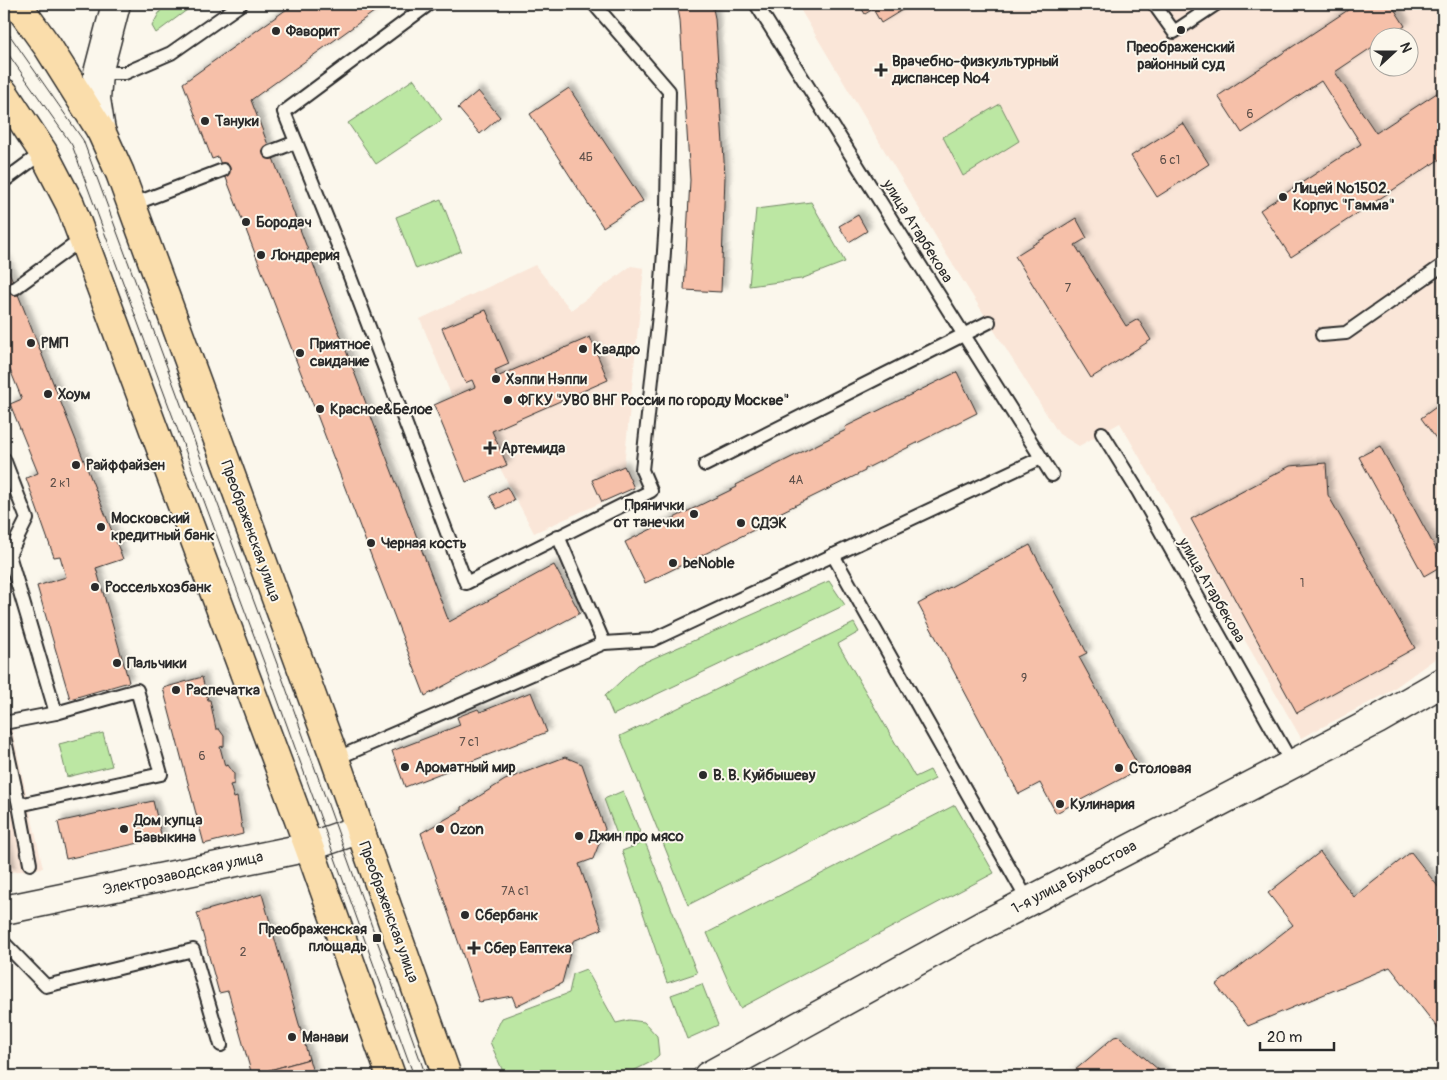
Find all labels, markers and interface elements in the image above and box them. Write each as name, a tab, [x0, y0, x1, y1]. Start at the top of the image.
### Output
place label: Фаворит	[285, 22, 340, 41]
marker: Преображенский районный суд	[1175, 24, 1187, 36]
marker: Фаворит	[270, 25, 282, 37]
north arrow	[1370, 28, 1420, 78]
place label: Преображенский районный суд	[1127, 38, 1235, 74]
text: N	[1396, 40, 1415, 55]
place label: Врачебно-физкультурный диспансер №4	[891, 52, 1059, 88]
marker: Врачебно-физкультурный диспансер №4	[874, 63, 888, 77]
house number: 6	[1247, 107, 1254, 122]
place label: Тануки	[214, 112, 259, 131]
marker: Тануки	[199, 115, 211, 127]
house number: 4Б	[579, 150, 593, 165]
house number: 6 с1	[1160, 153, 1180, 168]
street label: улица Атарбекова	[878, 175, 957, 286]
place label: Лицей №1502. Корпус "Гамма"	[1292, 179, 1395, 215]
marker: Лицей №1502. Корпус "Гамма"	[1277, 191, 1289, 203]
place label: Бородач	[256, 213, 312, 232]
marker: Бородач	[240, 216, 252, 228]
place label: Лондрерия	[270, 246, 340, 265]
marker: Лондрерия	[255, 249, 267, 261]
house number: 7	[1065, 281, 1072, 296]
place label: РМП	[41, 334, 68, 353]
place label: Приятное свидание	[309, 335, 371, 371]
marker: РМП	[25, 337, 37, 349]
place label: Квадро	[593, 340, 640, 359]
marker: Квадро	[577, 343, 589, 355]
marker: Приятное свидание	[294, 347, 306, 359]
place label: Хэппи Нэппи	[506, 370, 587, 389]
marker: Хэппи Нэппи	[490, 373, 502, 385]
place label: Хоум	[58, 385, 91, 404]
marker: Хоум	[42, 388, 54, 400]
place label: ФГКУ "УВО ВНГ России по городу Москве"	[517, 391, 789, 410]
marker: ФГКУ "УВО ВНГ России по городу Москве"	[502, 394, 514, 406]
place label: Красное&Белое	[330, 400, 433, 419]
marker: Красное&Белое	[314, 403, 326, 415]
place label: Артемида	[501, 439, 565, 458]
marker: Артемида	[483, 441, 497, 455]
place label: Райффайзен	[86, 456, 166, 475]
street label: Преображенская улица	[216, 458, 285, 604]
marker: Райффайзен	[70, 459, 82, 471]
house number: 4А	[789, 473, 804, 488]
house number: 2 к1	[50, 476, 70, 491]
place label: Прянички от танечки	[613, 496, 684, 532]
marker: Прянички от танечки	[688, 508, 700, 520]
place label: Московский кредитный банк	[111, 509, 215, 545]
place label: СДЭК	[751, 514, 787, 533]
marker: СДЭК	[735, 517, 747, 529]
marker: Московский кредитный банк	[95, 521, 107, 533]
place label: Черная кость	[381, 534, 467, 553]
street label: улица Атарбекова	[1173, 534, 1249, 646]
marker: Черная кость	[365, 537, 377, 549]
place label: beNoble	[683, 554, 735, 573]
marker: beNoble	[667, 557, 679, 569]
house number: 1	[1300, 576, 1304, 591]
place label: Россельхозбанк	[105, 578, 212, 597]
marker: Россельхозбанк	[89, 581, 101, 593]
place label: Пальчики	[127, 654, 187, 673]
marker: Пальчики	[111, 657, 123, 669]
house number: 9	[1021, 671, 1027, 686]
place label: Распечатка	[186, 681, 260, 700]
marker: Распечатка	[170, 684, 182, 696]
house number: 7 с1	[459, 735, 479, 750]
house number: 6	[199, 749, 206, 764]
place label: Ароматный мир	[415, 758, 515, 777]
place label: Столовая	[1129, 759, 1191, 778]
marker: Ароматный мир	[399, 761, 411, 773]
marker: Столовая	[1113, 762, 1125, 774]
place label: В. В. Куйбышеву	[713, 766, 816, 785]
marker: В. В. Куйбышеву	[697, 769, 709, 781]
place label: Кулинария	[1070, 795, 1135, 814]
marker: Кулинария	[1054, 798, 1066, 810]
place label: Дом купца Бавыкина	[133, 811, 202, 847]
place label: Ozon	[450, 820, 484, 839]
marker: Дом купца Бавыкина	[118, 823, 130, 835]
marker: Ozon	[434, 823, 446, 835]
place label: Джин про мясо	[588, 827, 684, 846]
marker: Джин про мясо	[573, 830, 585, 842]
street label: 1-я улица Бухвостова	[1009, 836, 1140, 918]
street label: Преображенская улица	[354, 839, 423, 985]
street label: Электрозаводская улица	[101, 847, 265, 900]
house number: 7А с1	[501, 884, 529, 899]
place label: Сбербанк	[475, 906, 538, 925]
marker: Сбербанк	[459, 909, 471, 921]
place label: Преображенская площадь	[259, 920, 367, 956]
marker: Преображенская площадь	[371, 932, 383, 944]
place label: Сбер Еаптека	[484, 939, 572, 958]
marker: Сбер Еаптека	[468, 942, 480, 954]
house number: 2	[240, 945, 247, 960]
scale bar	[1260, 1020, 1333, 1052]
place label: Манави	[302, 1028, 349, 1047]
text: 20 m	[1267, 1028, 1302, 1047]
marker: Манави	[286, 1031, 298, 1043]

